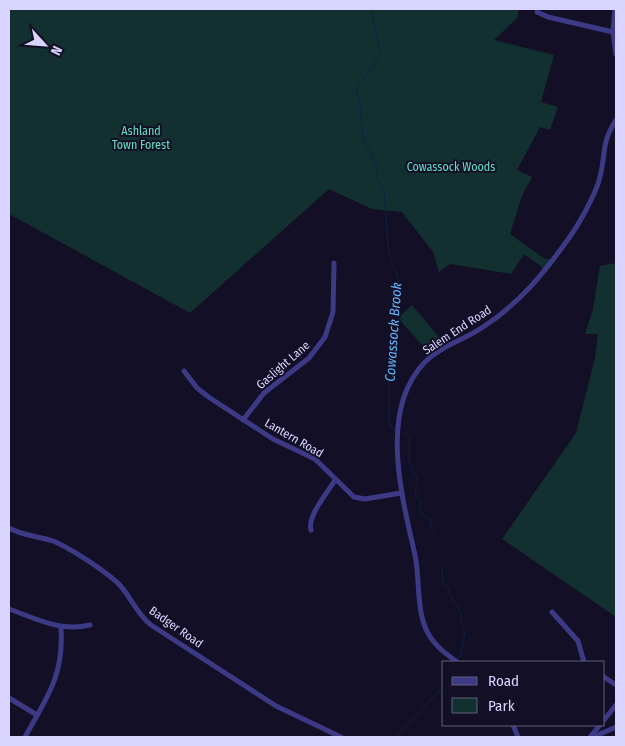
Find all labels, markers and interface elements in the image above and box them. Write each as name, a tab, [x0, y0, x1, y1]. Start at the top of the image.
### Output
north arrow	[20, 20, 70, 70]
text: N	[47, 43, 66, 58]
park label: Ashland Town Forest	[112, 124, 170, 152]
park label: Cowassock Woods	[407, 160, 495, 174]
water label: Cowassock Brook	[382, 282, 405, 382]
street label: Salem End Road	[420, 303, 494, 357]
street label: Gaslight Lane	[253, 338, 313, 392]
street label: Lantern Road	[262, 416, 326, 460]
street label: Badger Road	[147, 603, 205, 651]
legend	[442, 661, 605, 726]
text: Road	[488, 672, 519, 690]
text: Park	[488, 697, 515, 715]

